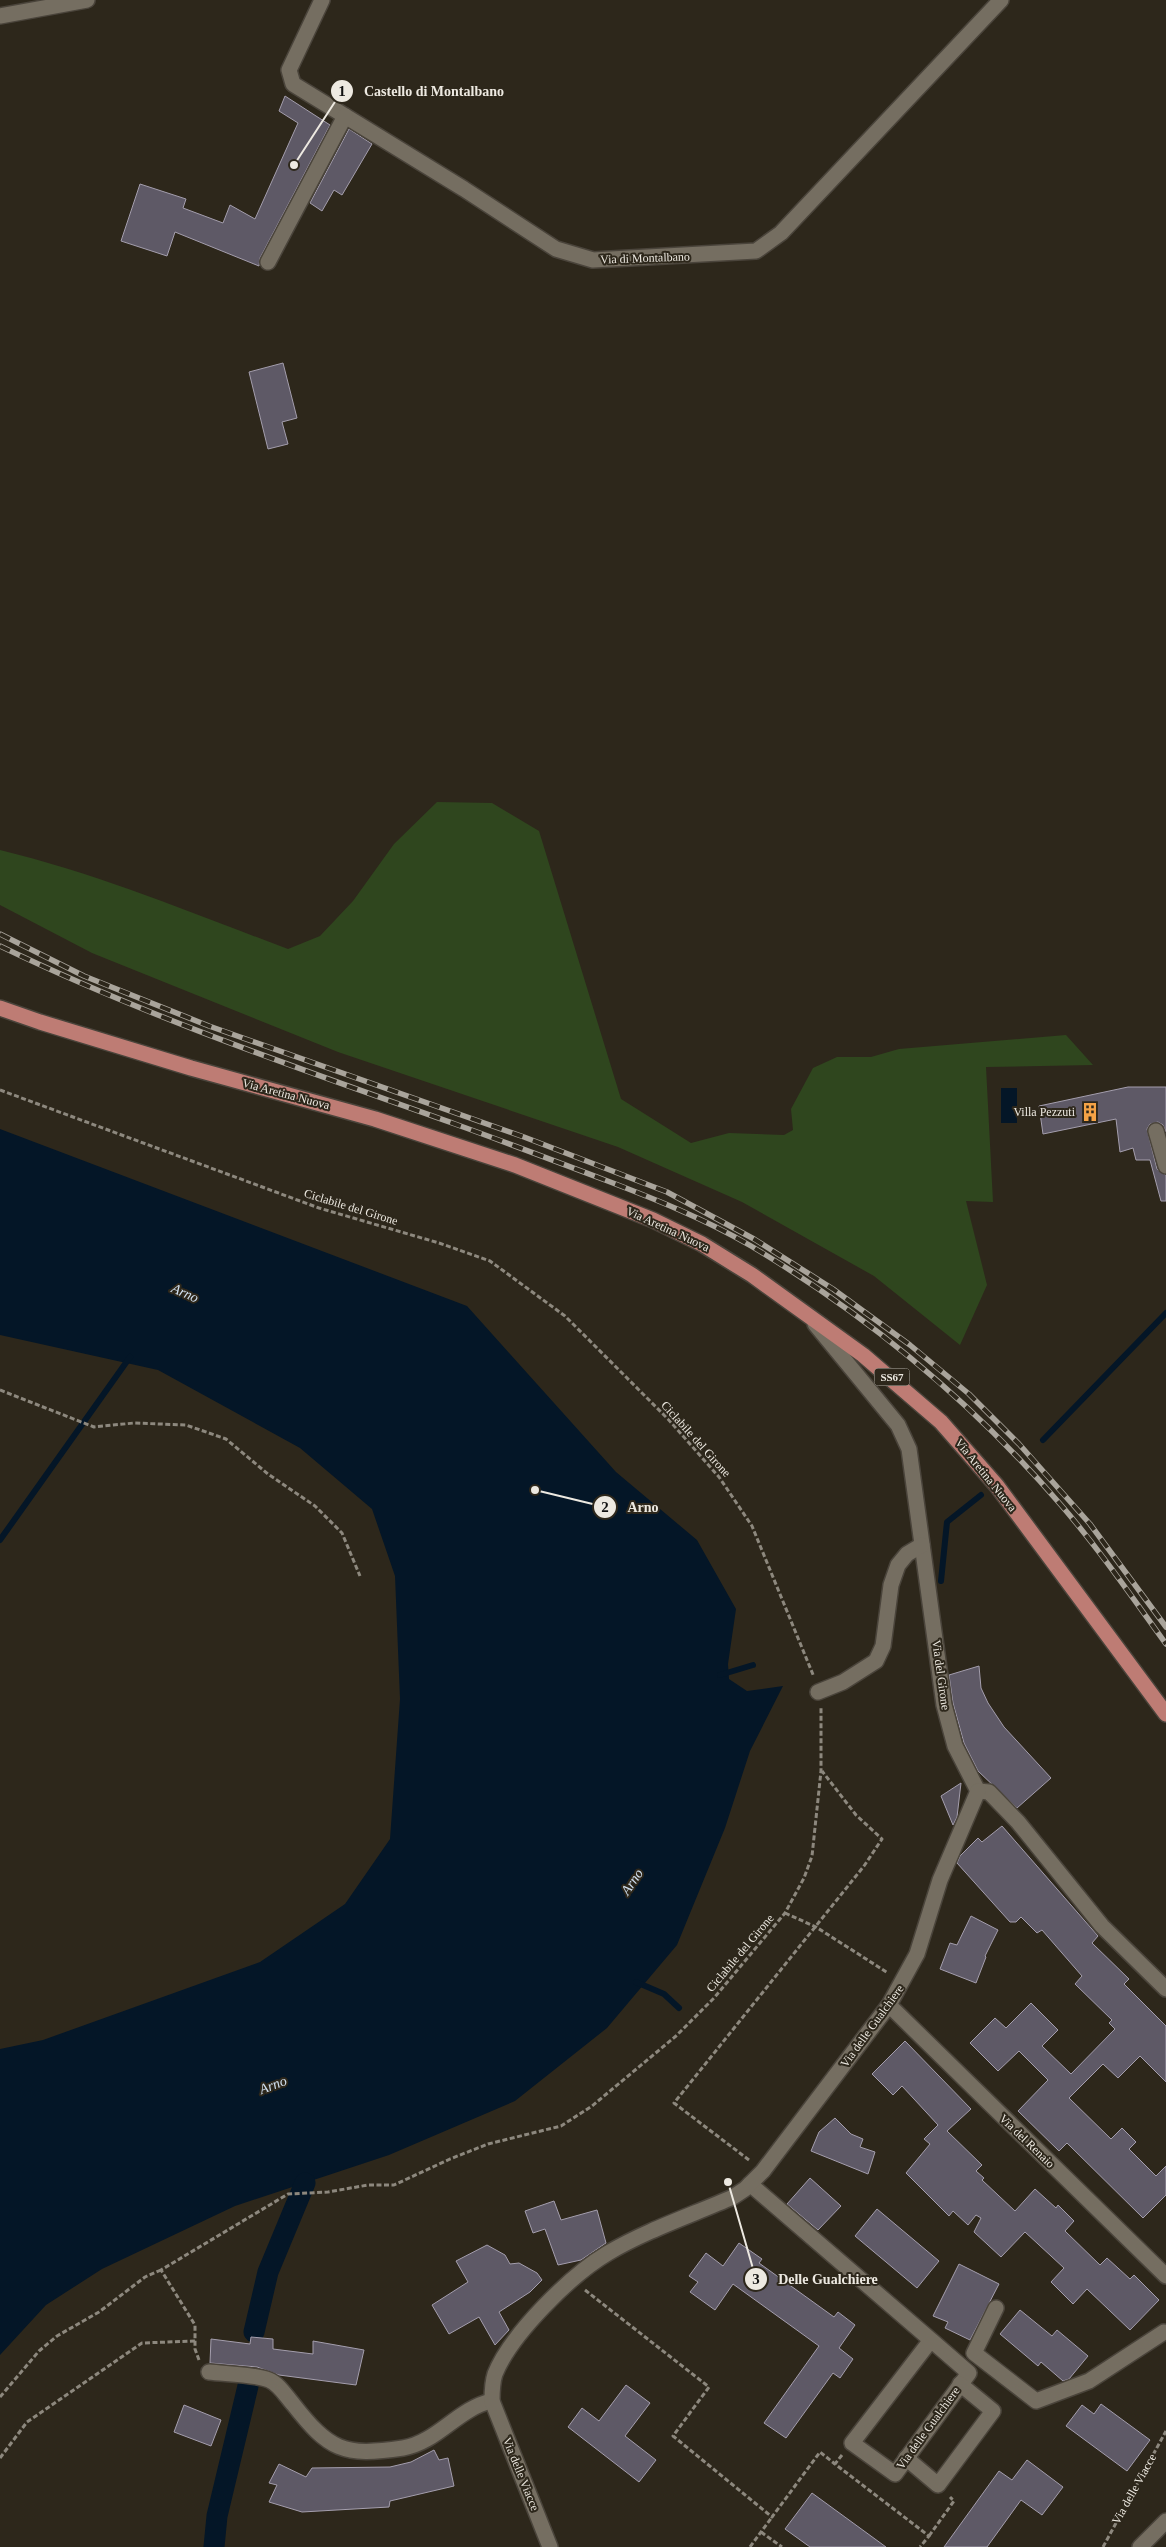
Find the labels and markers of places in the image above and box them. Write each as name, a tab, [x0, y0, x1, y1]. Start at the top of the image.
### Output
callout: Castello di Montalbano	[329, 76, 514, 105]
building icon: Villa Pezzuti	[1079, 1101, 1101, 1123]
place label: Villa Pezzuti	[1013, 1105, 1076, 1119]
callout: Arno	[593, 1493, 669, 1522]
callout: Delle Gualchiere	[743, 2264, 888, 2293]

